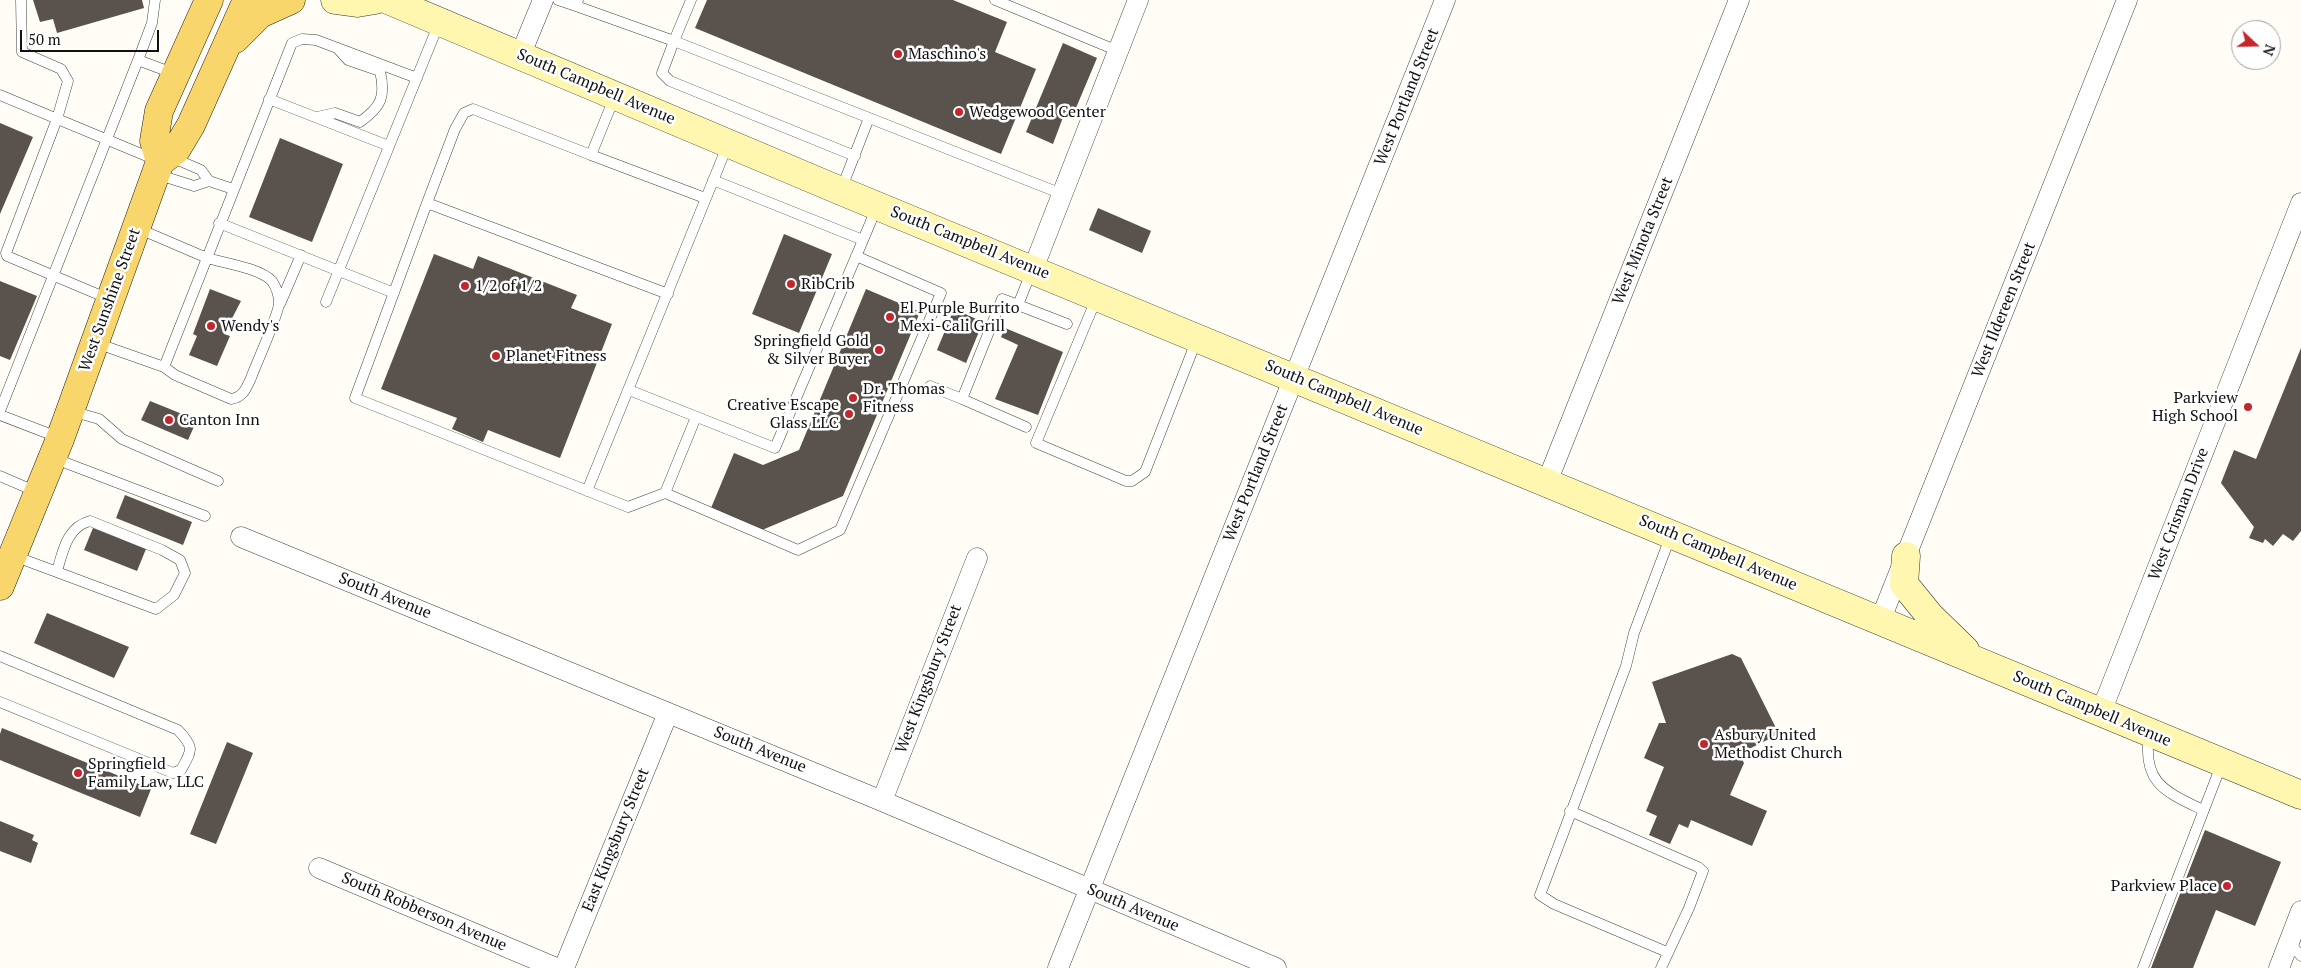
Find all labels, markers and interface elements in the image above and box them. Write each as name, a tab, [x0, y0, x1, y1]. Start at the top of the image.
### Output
scale bar	[22, 20, 161, 52]
north arrow	[2231, 20, 2281, 70]
street label: West Portland Street	[1371, 25, 1443, 169]
text: 50 m	[28, 29, 61, 49]
text: N	[2259, 42, 2280, 59]
place label: Maschino's	[908, 44, 986, 64]
street label: South Campbell Avenue	[514, 45, 678, 129]
marker: Maschino's	[892, 48, 904, 60]
place label: Wedgewood Center	[969, 102, 1106, 122]
marker: Wedgewood Center	[953, 106, 965, 118]
street label: West Minota Street	[1609, 174, 1677, 308]
street label: South Campbell Avenue	[888, 202, 1052, 284]
street label: West Sunshine Street	[75, 226, 145, 374]
street label: West Ildereen Street	[1968, 239, 2040, 381]
place label: RibCrib	[801, 274, 855, 294]
place label: 1/2 of 1/2	[475, 276, 542, 296]
marker: RibCrib	[785, 278, 797, 290]
marker: 1/2 of 1/2	[459, 280, 471, 292]
place label: El Purple Burrito Mexi-Cali Grill	[900, 298, 1020, 336]
marker: El Purple Burrito Mexi-Cali Grill	[884, 311, 896, 323]
place label: Wendy's	[221, 316, 279, 336]
marker: Wendy's	[205, 320, 217, 332]
place label: Springfield Gold & Silver Buyer	[754, 331, 869, 369]
marker: Springfield Gold & Silver Buyer	[873, 344, 885, 356]
place label: Planet Fitness	[506, 346, 607, 366]
marker: Planet Fitness	[490, 350, 502, 362]
street label: South Campbell Avenue	[1262, 356, 1426, 440]
place label: Dr. Thomas Fitness	[863, 379, 945, 417]
place label: Parkview High School	[2152, 388, 2238, 426]
marker: Dr. Thomas Fitness	[847, 392, 859, 404]
place label: Creative Escape Glass LLC	[727, 395, 839, 433]
street label: West Portland Street	[1220, 401, 1292, 545]
marker: Parkview High School	[2242, 401, 2254, 413]
marker: Creative Escape Glass LLC	[843, 408, 855, 420]
place label: Canton Inn	[179, 410, 260, 430]
marker: Canton Inn	[163, 414, 175, 426]
street label: West Crisman Drive	[2145, 445, 2213, 583]
street label: South Campbell Avenue	[1636, 511, 1800, 595]
street label: South Avenue	[336, 569, 434, 623]
street label: West Kingsbury Street	[892, 602, 966, 756]
street label: South Campbell Avenue	[2010, 667, 2174, 751]
street label: South Avenue	[711, 723, 809, 777]
place label: Asbury United Methodist Church	[1714, 725, 1842, 763]
marker: Asbury United Methodist Church	[1698, 738, 1710, 750]
place label: Springfield Family Law, LLC	[88, 754, 204, 792]
street label: East Kingsbury Street	[578, 765, 654, 915]
marker: Springfield Family Law, LLC	[72, 767, 84, 779]
street label: South Robberson Avenue	[338, 868, 510, 956]
place label: Parkview Place	[2111, 876, 2217, 896]
street label: South Avenue	[1084, 880, 1182, 936]
marker: Parkview Place	[2221, 880, 2233, 892]

